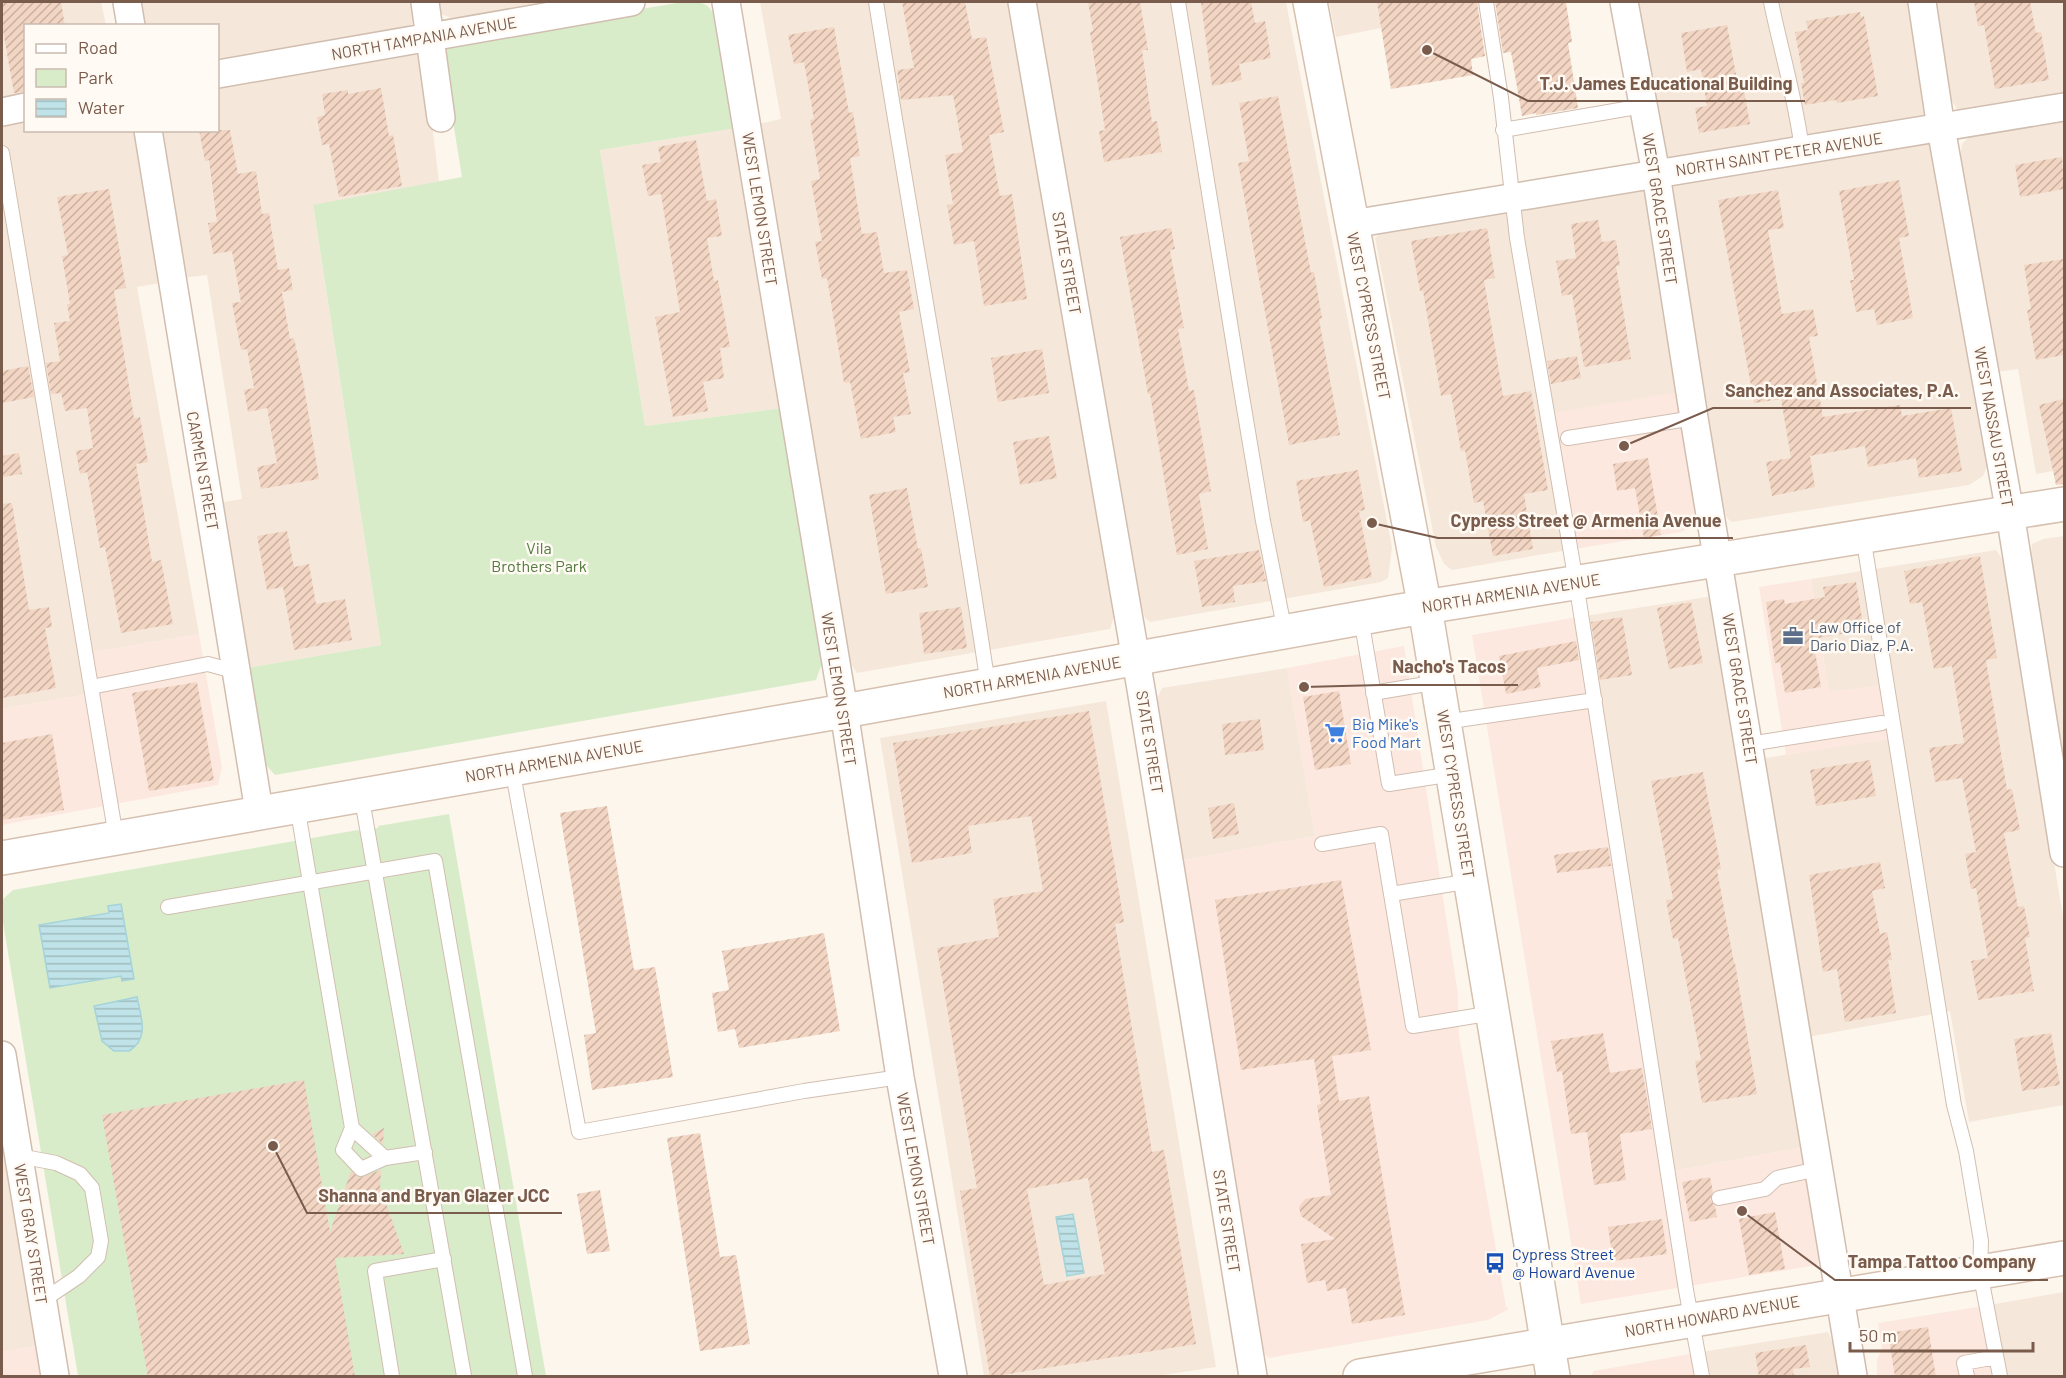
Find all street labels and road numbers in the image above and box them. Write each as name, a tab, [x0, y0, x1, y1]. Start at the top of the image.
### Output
street label: NORTH TAMPANIA AVENUE	[330, 12, 518, 63]
street label: NORTH SAINT PETER AVENUE	[1674, 128, 1884, 179]
street label: WEST LEMON STREET	[739, 131, 782, 287]
street label: WEST GRACE STREET	[1639, 132, 1682, 286]
street label: STATE STREET	[1049, 210, 1086, 316]
street label: WEST CYPRESS STREET	[1344, 230, 1395, 401]
street label: WEST NASSAU STREET	[1971, 345, 2018, 509]
street label: CARMEN STREET	[184, 410, 223, 532]
street label: NORTH ARMENIA AVENUE	[1420, 569, 1602, 616]
street label: WEST LEMON STREET	[818, 611, 861, 767]
street label: WEST GRACE STREET	[1719, 612, 1762, 766]
street label: NORTH ARMENIA AVENUE	[941, 651, 1122, 702]
street label: STATE STREET	[1133, 689, 1168, 795]
street label: WEST CYPRESS STREET	[1434, 708, 1479, 880]
street label: NORTH ARMENIA AVENUE	[463, 735, 644, 786]
street label: WEST LEMON STREET	[894, 1091, 939, 1247]
street label: WEST GRAY STREET	[11, 1162, 52, 1306]
street label: STATE STREET	[1210, 1168, 1245, 1274]
street label: NORTH HOWARD AVENUE	[1623, 1291, 1801, 1340]

